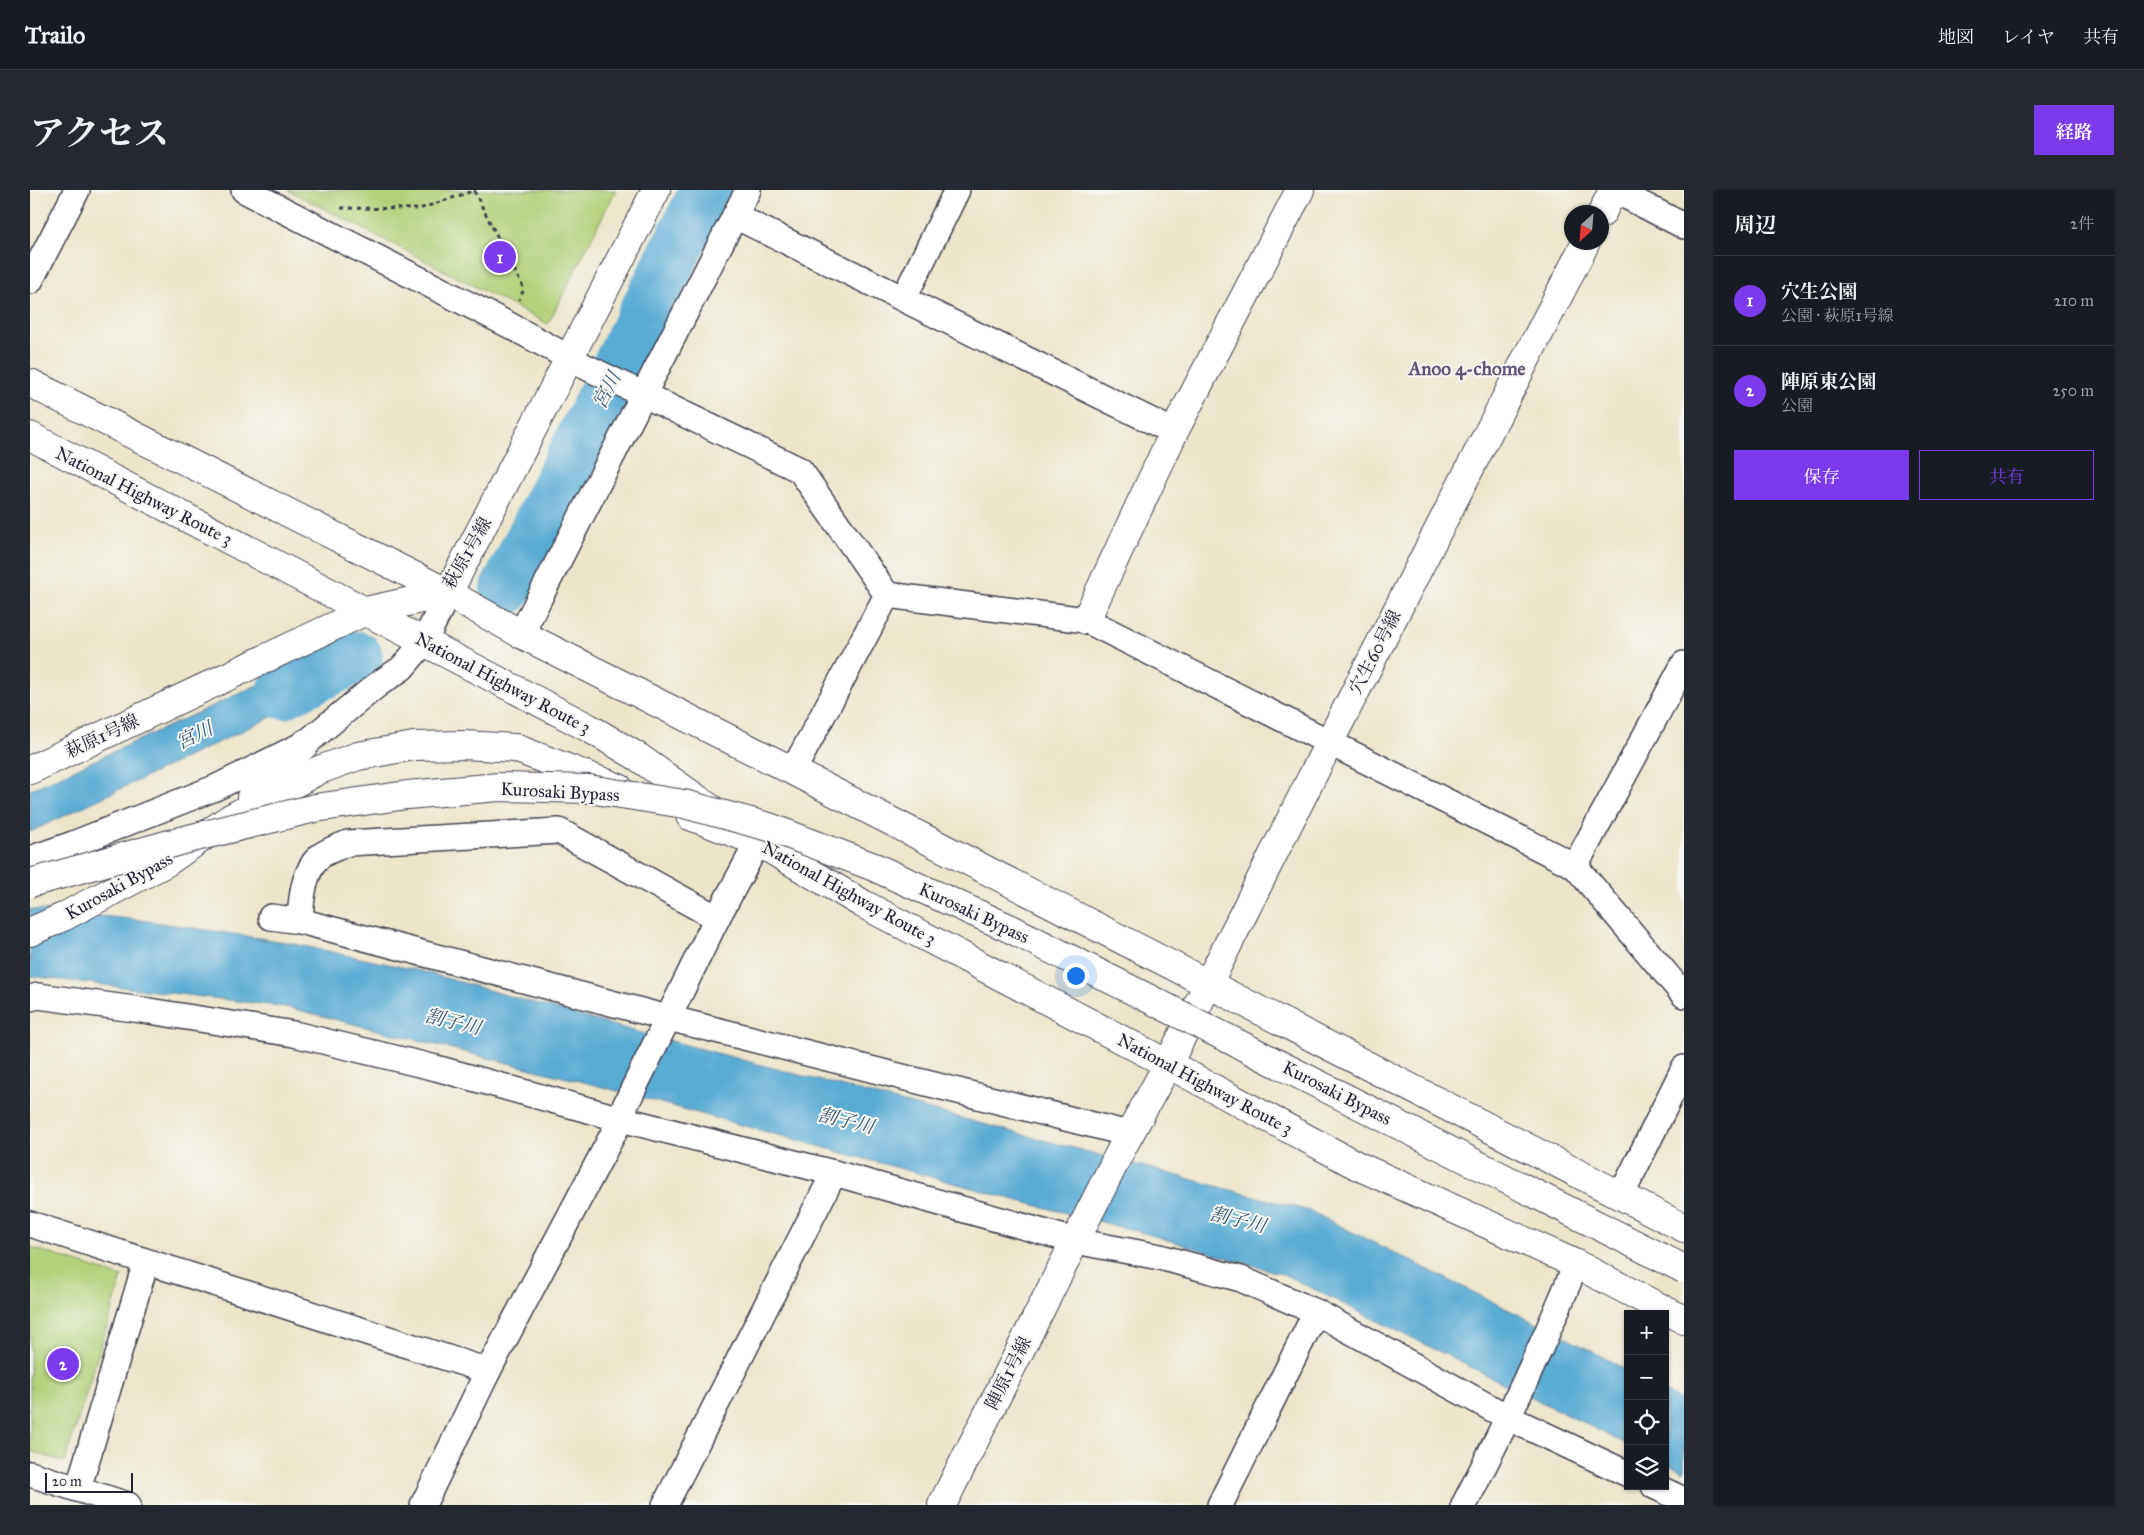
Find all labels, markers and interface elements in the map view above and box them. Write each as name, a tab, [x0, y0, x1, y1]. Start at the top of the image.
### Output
text: Trailo	[25, 20, 85, 50]
text: 地図	[1938, 26, 1974, 48]
text: レイヤ	[2002, 26, 2055, 48]
text: 共有	[2083, 26, 2119, 48]
button: 経路	[2034, 105, 2114, 155]
text: アクセス	[30, 112, 169, 155]
north arrow	[1564, 205, 1609, 250]
text: 周辺	[1734, 212, 1776, 238]
text: 2件	[2070, 214, 2094, 233]
pin: 1	[484, 238, 516, 276]
text: 穴生公園	[1781, 280, 1857, 303]
text: 1	[1747, 291, 1753, 310]
text: 210 m	[2054, 291, 2094, 310]
text: 公園 · 萩原1号線	[1781, 306, 1894, 325]
district label: Anoo 4-chome	[1407, 357, 1526, 381]
water label: 宮川	[588, 366, 626, 412]
text: 陣原東公園	[1781, 370, 1876, 393]
text: 2	[1746, 381, 1754, 400]
text: 250 m	[2053, 381, 2094, 400]
text: 公園	[1781, 396, 1813, 415]
street label: National Highway Route 3	[52, 442, 236, 551]
button: 保存	[1734, 450, 1909, 500]
button: 共有	[1919, 450, 2094, 500]
street label: 萩原1号線	[438, 513, 496, 593]
street label: 穴生60号線	[1344, 606, 1406, 698]
street label: National Highway Route 3	[411, 627, 594, 739]
street label: 萩原1号線	[61, 709, 143, 763]
water label: 宮川	[172, 716, 218, 754]
street label: Kurosaki Bypass	[500, 778, 620, 806]
street label: National Highway Route 3	[758, 836, 940, 951]
street label: Kurosaki Bypass	[62, 847, 176, 925]
street label: Kurosaki Bypass	[915, 878, 1033, 948]
your location	[1063, 963, 1089, 989]
water label: 割子川	[422, 1003, 485, 1040]
street label: National Highway Route 3	[1113, 1028, 1296, 1140]
street label: Kurosaki Bypass	[1279, 1056, 1395, 1130]
water label: 割子川	[815, 1102, 878, 1139]
water label: 割子川	[1207, 1201, 1270, 1238]
map controls	[1624, 1310, 1669, 1490]
button: +	[1624, 1310, 1669, 1355]
street label: 陣原1号線	[980, 1333, 1036, 1413]
pin: 2	[47, 1345, 79, 1383]
button: −	[1624, 1355, 1669, 1400]
button: locate	[1624, 1400, 1669, 1445]
button: layers	[1624, 1445, 1669, 1490]
scale bar	[45, 1470, 132, 1493]
text: 20 m	[52, 1473, 82, 1490]

